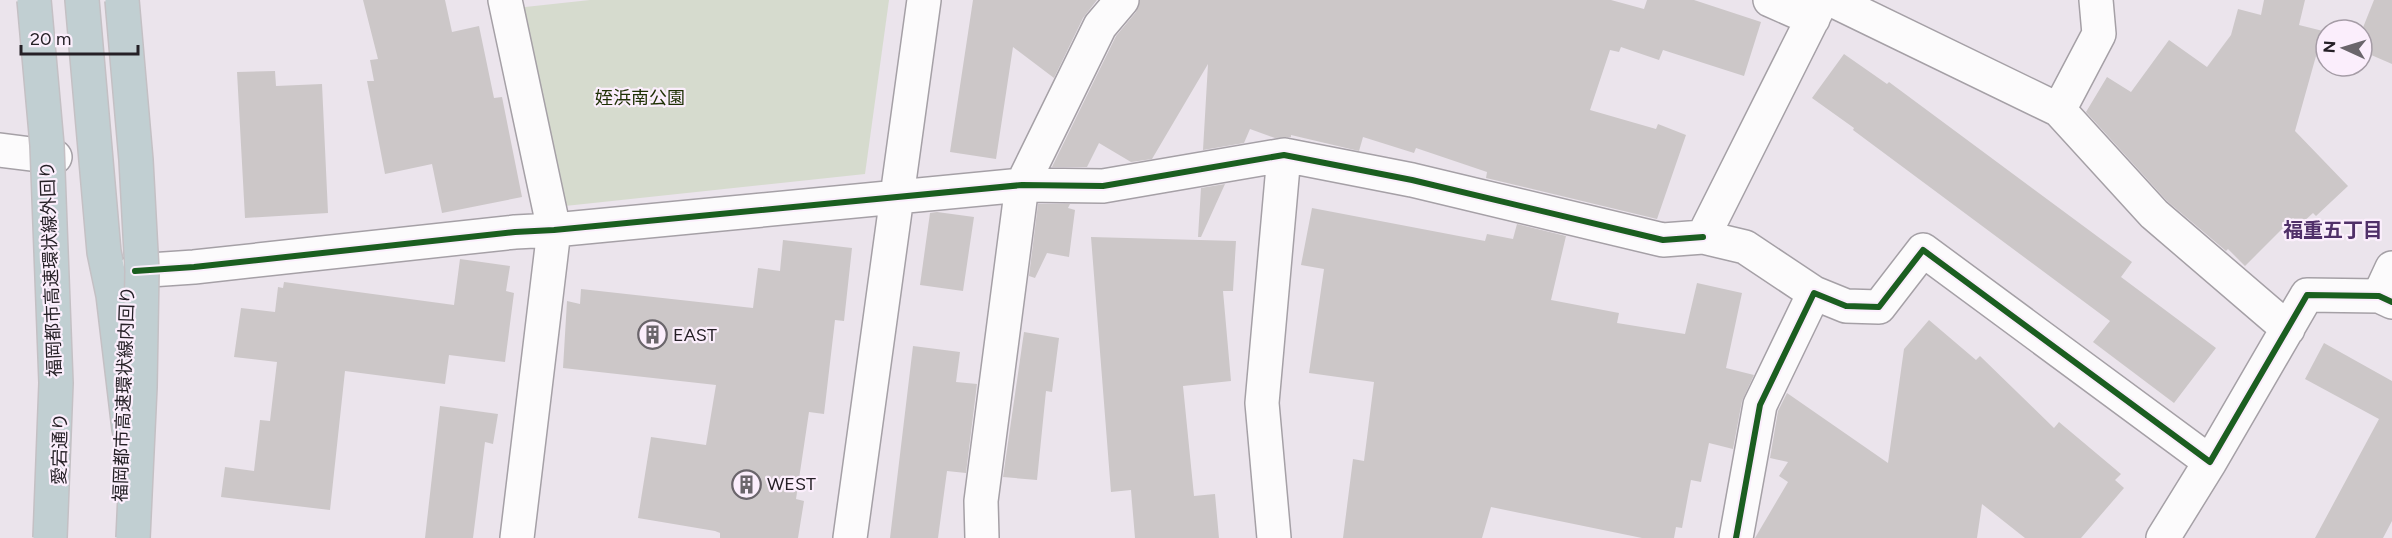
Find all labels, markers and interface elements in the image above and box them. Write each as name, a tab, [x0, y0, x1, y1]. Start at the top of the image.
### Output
scale bar	[21, 18, 138, 56]
north arrow	[2314, 18, 2374, 78]
text: 20 m	[30, 28, 71, 50]
text: N	[2320, 40, 2339, 54]
park label: 姪浜南公園	[595, 87, 685, 109]
street label: 福岡都市高速環状線外回り	[36, 161, 66, 377]
district label: 福重五丁目	[2283, 218, 2383, 242]
street label: 福岡都市高速環状線内回り	[109, 286, 139, 502]
building icon: EAST	[636, 319, 668, 351]
place label: EAST	[673, 324, 717, 346]
street label: 愛宕通り	[48, 413, 72, 485]
building icon: WEST	[730, 468, 762, 500]
place label: WEST	[767, 473, 816, 495]

